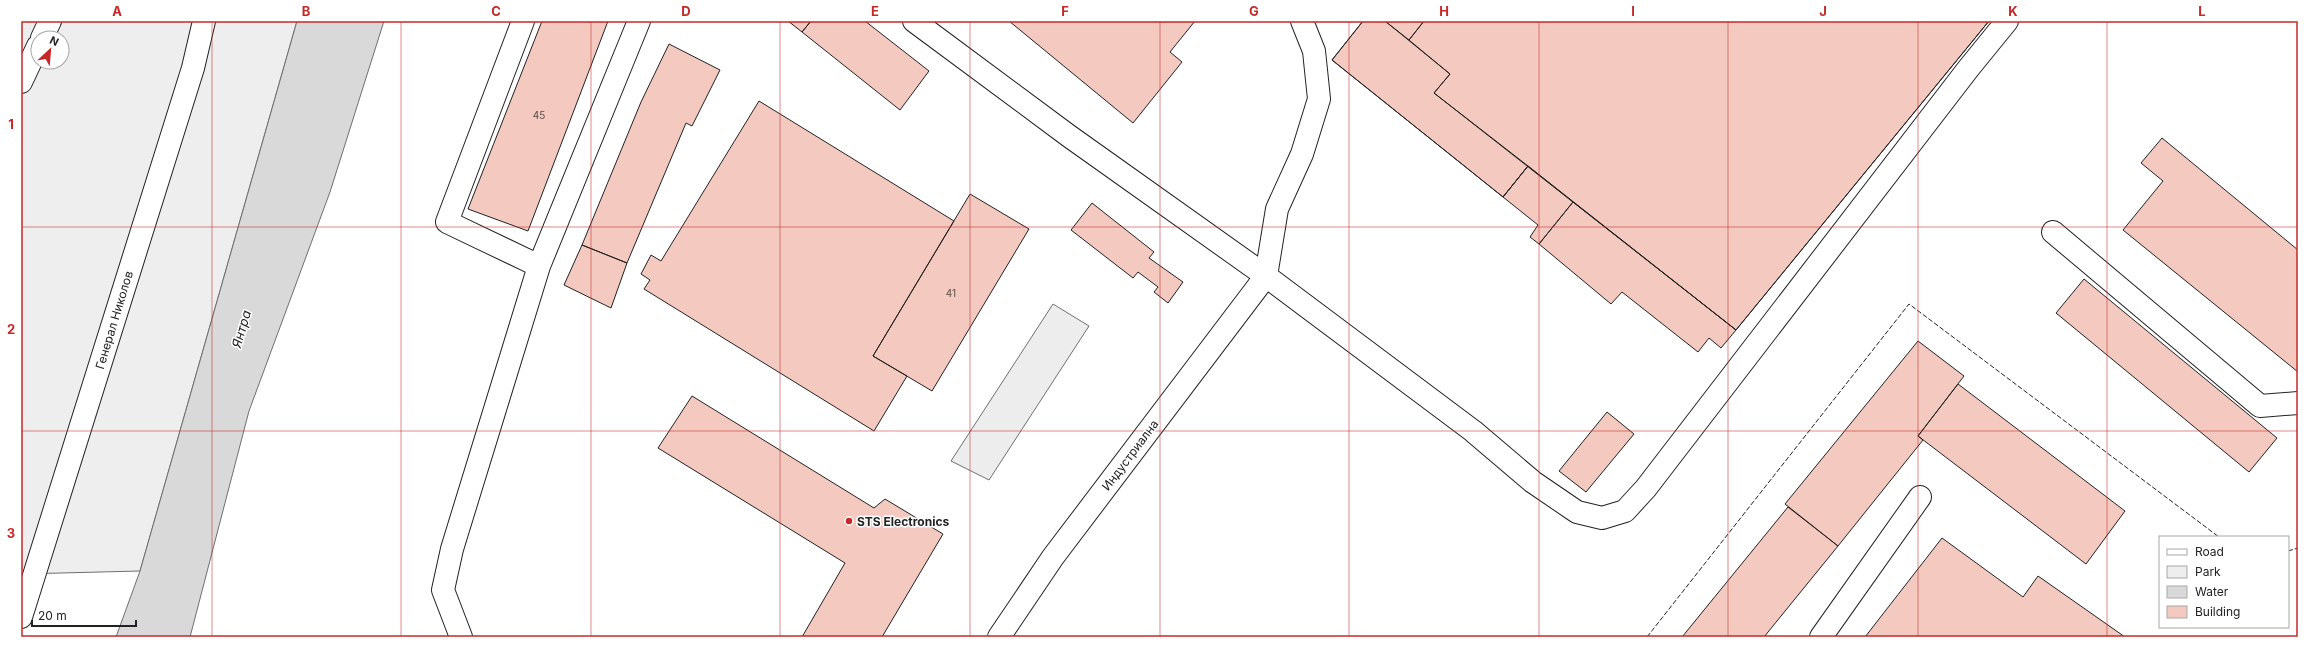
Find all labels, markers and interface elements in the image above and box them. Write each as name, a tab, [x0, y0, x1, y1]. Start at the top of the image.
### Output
text: A	[112, 3, 122, 19]
text: B	[302, 3, 311, 19]
text: C	[491, 3, 501, 19]
text: D	[681, 3, 691, 19]
text: E	[871, 3, 879, 19]
text: F	[1061, 3, 1069, 19]
text: G	[1249, 3, 1259, 19]
text: H	[1439, 3, 1449, 19]
text: I	[1631, 3, 1635, 19]
text: J	[1819, 3, 1827, 19]
text: K	[2008, 3, 2018, 19]
text: L	[2198, 3, 2206, 19]
north arrow	[30, 30, 70, 70]
text: N	[48, 33, 61, 49]
house number: 45	[533, 109, 545, 121]
text: 1	[8, 116, 14, 132]
street label: Генерал Николов	[92, 269, 136, 371]
house number: 41	[946, 287, 956, 299]
water label: Янтра	[228, 308, 254, 351]
text: 2	[7, 321, 15, 337]
street label: Индустриална	[1099, 417, 1161, 493]
place label: STS Electronics	[857, 514, 949, 529]
marker: STS Electronics	[844, 516, 854, 526]
text: 3	[7, 525, 15, 541]
legend	[2159, 536, 2289, 628]
text: Road	[2195, 544, 2224, 559]
text: Park	[2195, 564, 2221, 579]
text: Water	[2195, 584, 2229, 599]
scale bar	[32, 602, 136, 628]
text: Building	[2195, 604, 2240, 619]
text: 20 m	[38, 608, 67, 623]

